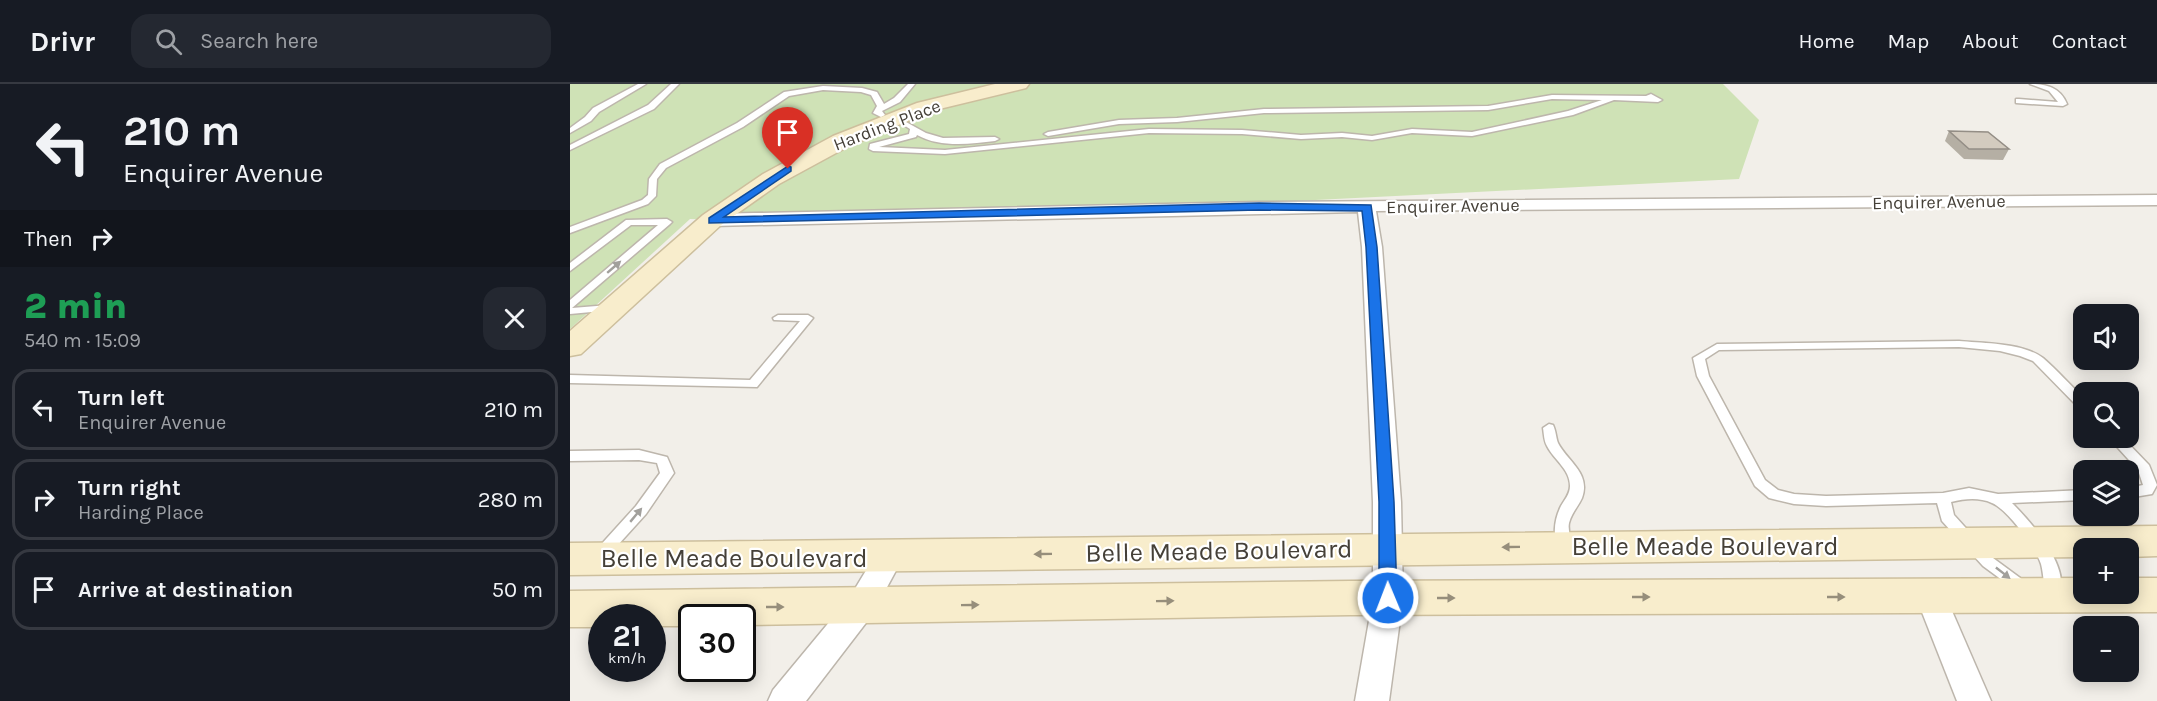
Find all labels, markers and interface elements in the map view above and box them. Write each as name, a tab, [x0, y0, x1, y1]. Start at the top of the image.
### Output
search box	[131, 14, 551, 68]
text: Drivr	[30, 25, 95, 58]
icon: search	[152, 25, 185, 58]
text: Search here	[200, 28, 318, 54]
text: Home	[1799, 29, 1855, 53]
text: Map	[1888, 29, 1929, 53]
text: About	[1962, 29, 2019, 53]
text: Contact	[2052, 29, 2127, 53]
street label: Harding Place	[830, 94, 944, 156]
text: 210 m	[123, 106, 240, 156]
pin	[762, 107, 813, 169]
icon: left	[24, 108, 102, 186]
icon: arrive	[771, 116, 804, 149]
text: Enquirer Avenue	[123, 157, 323, 189]
street label: Enquirer Avenue	[1872, 190, 2006, 214]
street label: Enquirer Avenue	[1386, 194, 1520, 218]
icon: right	[85, 222, 118, 255]
text: Then	[24, 226, 73, 252]
one-way arrow	[606, 261, 621, 274]
text: 2 min	[24, 285, 127, 327]
button: close	[483, 287, 546, 350]
map controls	[2073, 304, 2139, 682]
button: sound	[2073, 304, 2139, 370]
text: 540 m · 15:09	[24, 329, 141, 352]
button: search	[2073, 382, 2139, 448]
text: Turn left	[78, 385, 165, 411]
icon: left	[27, 393, 60, 426]
text: 210 m	[484, 397, 543, 423]
text: Enquirer Avenue	[78, 411, 226, 434]
button: layers	[2073, 460, 2139, 526]
text: Turn right	[78, 475, 181, 501]
icon: right	[27, 483, 60, 516]
text: 280 m	[478, 487, 543, 513]
text: Harding Place	[78, 501, 204, 524]
one-way arrow	[630, 507, 643, 523]
street label: Belle Meade Boulevard	[1571, 531, 1839, 562]
street label: Belle Meade Boulevard	[1085, 533, 1353, 569]
button: +	[2073, 538, 2139, 604]
street label: Belle Meade Boulevard	[600, 543, 868, 574]
one-way arrow	[1501, 543, 1520, 552]
one-way arrow	[1033, 549, 1052, 559]
position arrow	[1356, 566, 1420, 630]
one-way arrow	[1995, 567, 2011, 580]
icon: arrive	[27, 573, 60, 606]
text: Arrive at destination	[78, 577, 293, 603]
text: 50 m	[492, 577, 543, 603]
one-way arrow	[1632, 592, 1651, 602]
one-way arrow	[1827, 592, 1846, 602]
one-way arrow	[1437, 593, 1456, 603]
one-way arrow	[1156, 597, 1175, 606]
one-way arrow	[961, 600, 980, 610]
one-way arrow	[766, 602, 785, 612]
speed limit sign: 30	[678, 604, 756, 682]
button: −	[2073, 616, 2139, 682]
text: 21	[613, 618, 641, 654]
text: km/h	[608, 649, 646, 667]

